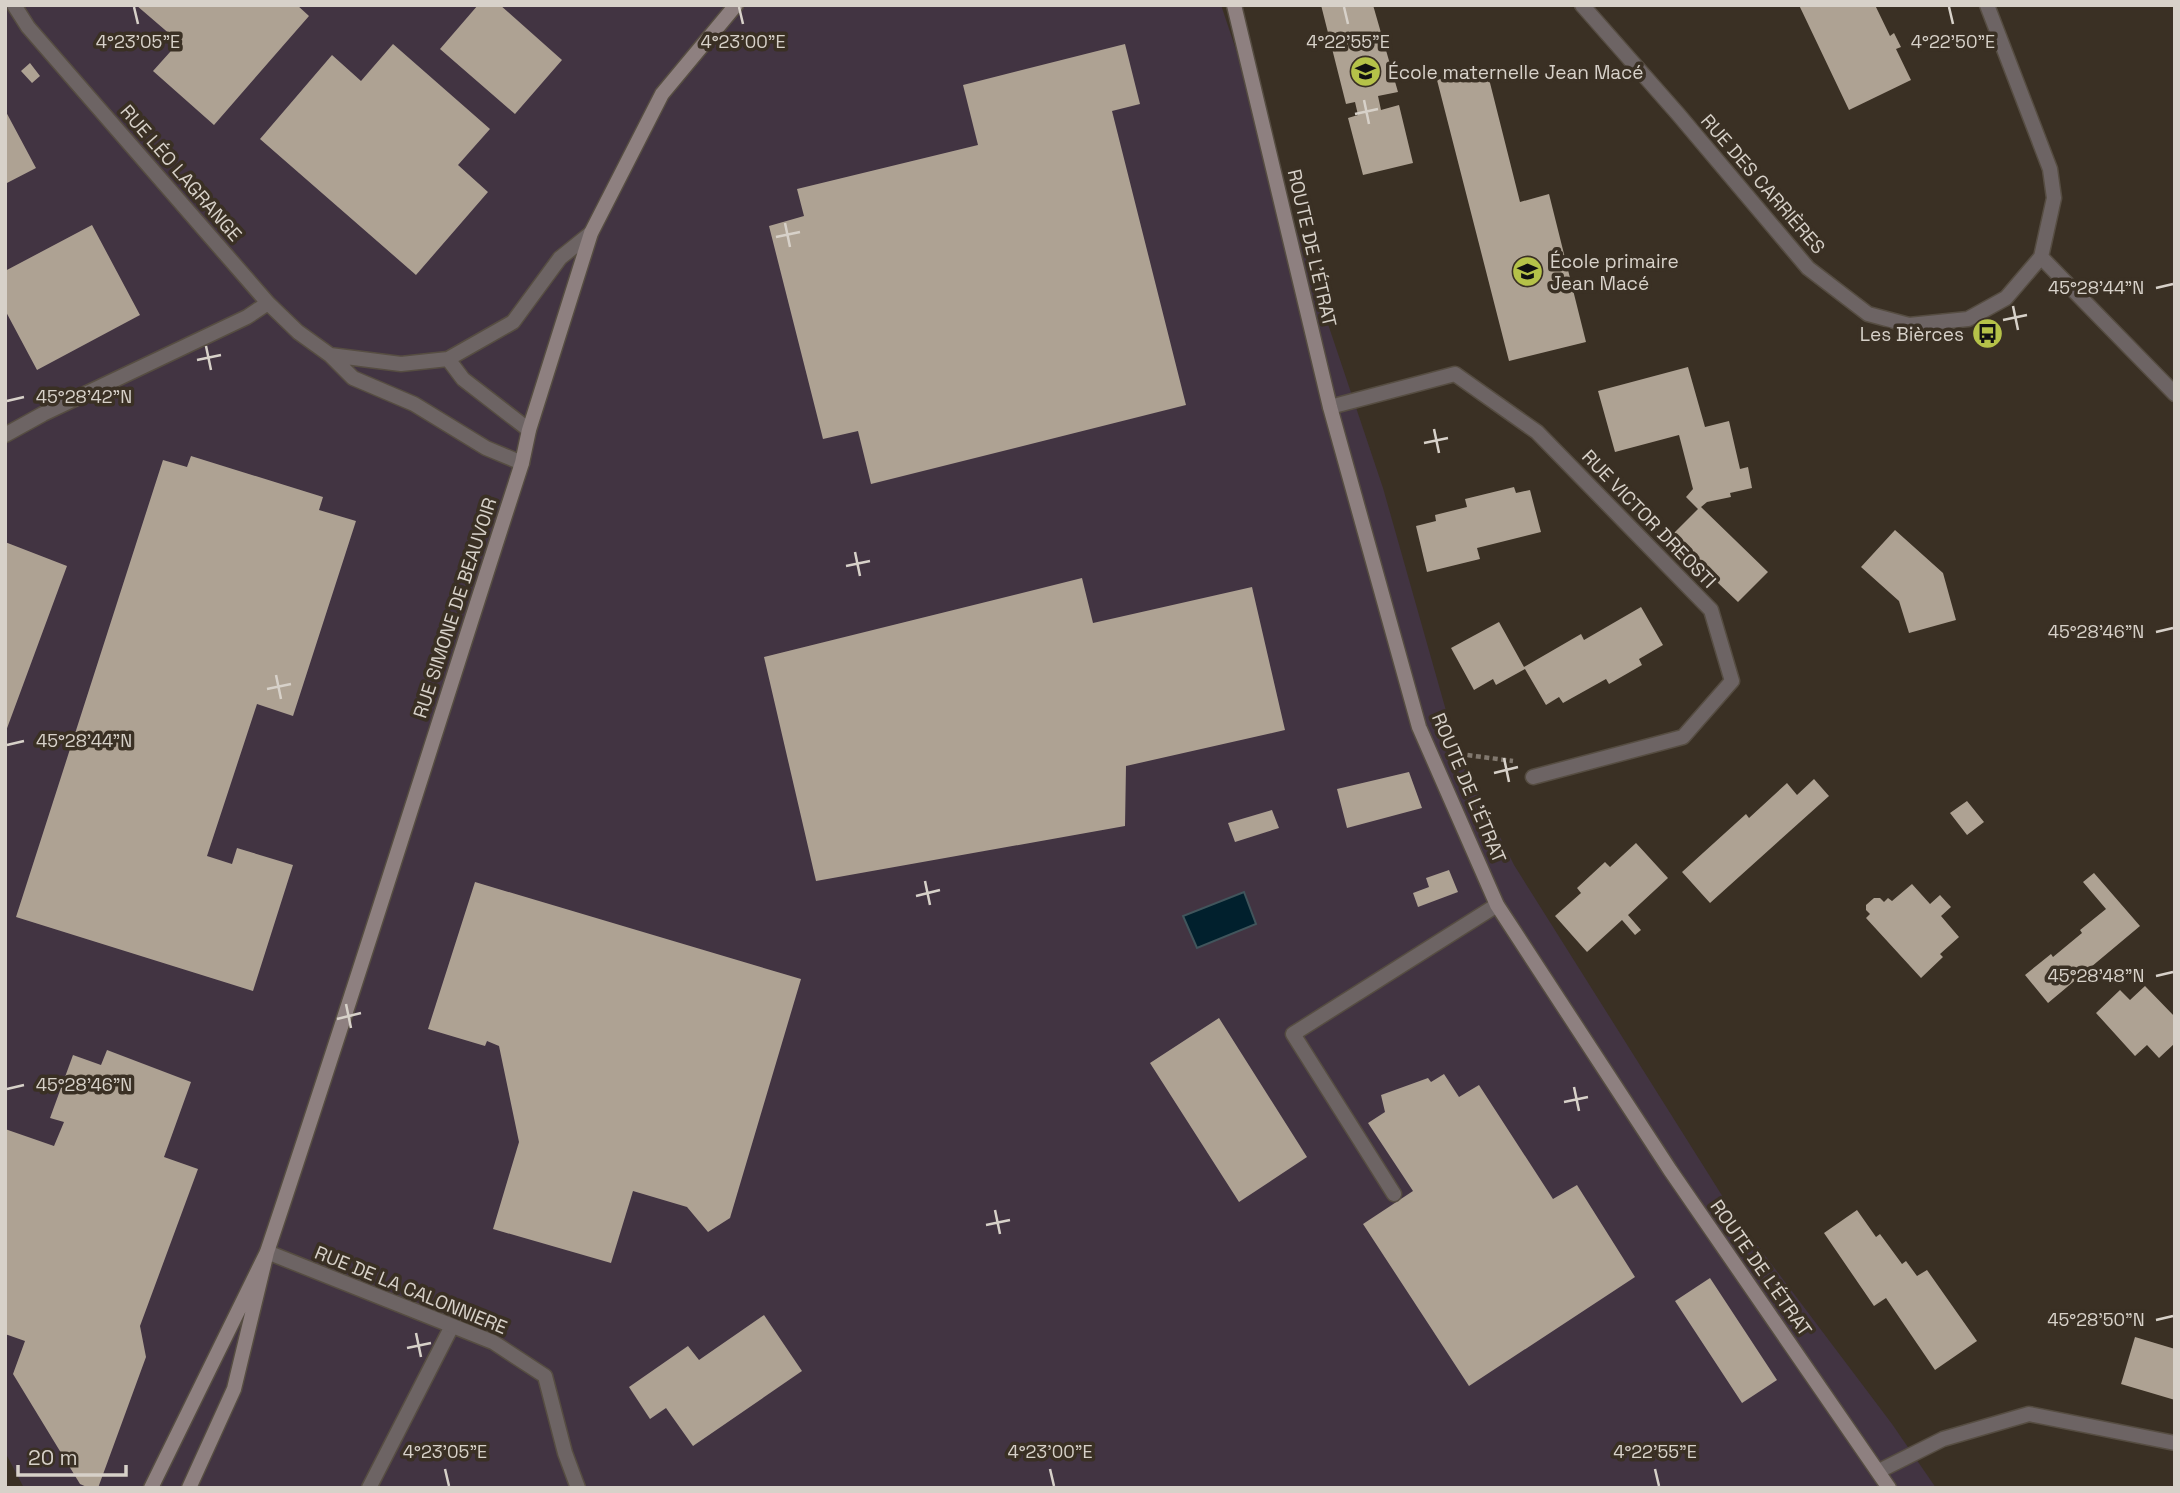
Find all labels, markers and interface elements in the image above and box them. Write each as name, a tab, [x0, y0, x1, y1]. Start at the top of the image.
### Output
text: 4°23'05"E	[96, 30, 180, 53]
text: 4°23'00"E	[700, 30, 786, 53]
text: 4°22'55"E	[1306, 30, 1390, 53]
text: 4°22'50"E	[1911, 30, 1995, 53]
school or university icon: École maternelle Jean Macé	[1348, 55, 1382, 89]
place label: École maternelle Jean Macé	[1388, 60, 1644, 85]
street label: RUE LÉO LAGRANGE	[115, 99, 247, 247]
street label: RUE DES CARRIÈRES	[1695, 109, 1831, 259]
street label: ROUTE DE L'ÉTRAT	[1282, 167, 1342, 329]
place label: École primaire Jean Macé	[1550, 249, 1679, 296]
school or university icon: École primaire Jean Macé	[1510, 255, 1544, 289]
text: 45°28'44"N	[2048, 276, 2144, 299]
bus stop icon: Les Bièrces	[1970, 317, 2004, 351]
place label: Les Bièrces	[1860, 322, 1964, 347]
text: 45°28'42"N	[36, 385, 132, 408]
street label: RUE VICTOR DREOSTI	[1576, 444, 1722, 594]
street label: RUE SIMONE DE BEAUVOIR	[408, 495, 502, 721]
text: 45°28'46"N	[2048, 620, 2144, 643]
street label: ROUTE DE L'ÉTRAT	[1426, 709, 1512, 867]
text: 45°28'44"N	[36, 729, 132, 752]
text: 45°28'48"N	[2048, 964, 2144, 987]
text: 45°28'46"N	[36, 1073, 132, 1096]
street label: ROUTE DE L'ÉTRAT	[1705, 1195, 1817, 1341]
street label: RUE DE LA CALONNIERE	[311, 1240, 511, 1340]
text: 45°28'50"N	[2047, 1308, 2145, 1331]
scale bar	[18, 1434, 126, 1478]
text: 4°23'05"E	[403, 1440, 487, 1463]
text: 4°23'00"E	[1007, 1440, 1093, 1463]
text: 4°22'55"E	[1613, 1440, 1697, 1463]
text: 20 m	[28, 1444, 78, 1471]

